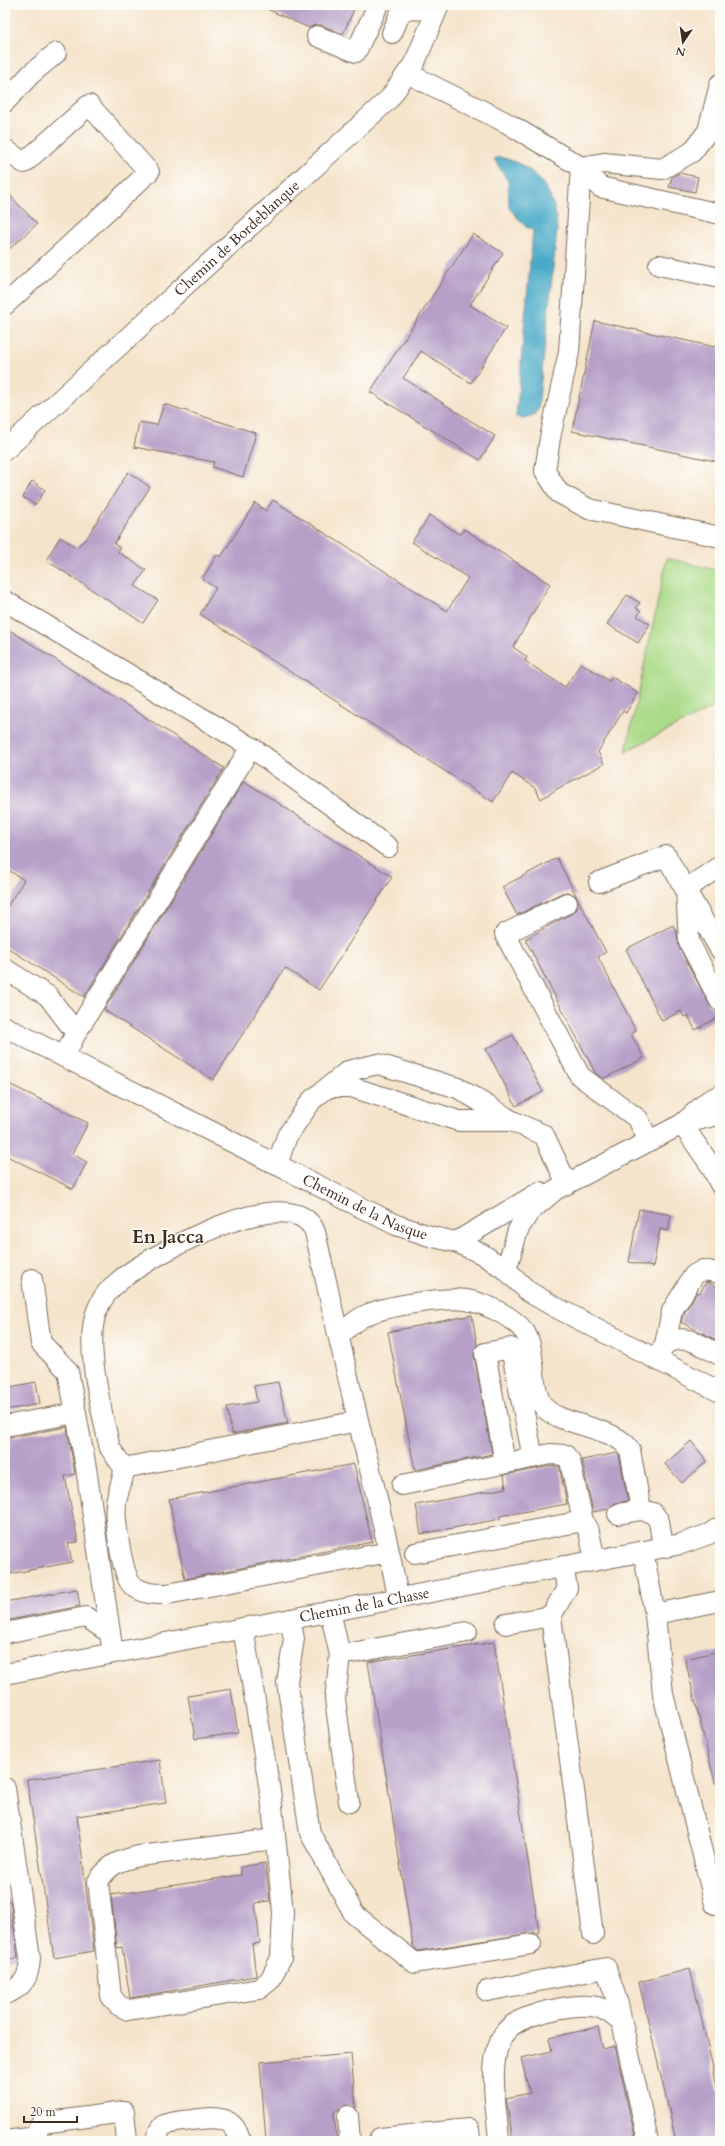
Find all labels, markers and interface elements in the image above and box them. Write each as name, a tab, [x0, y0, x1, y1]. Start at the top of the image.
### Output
north arrow	[663, 22, 703, 62]
text: N	[674, 43, 687, 60]
street label: Chemin de Bordeblanque	[170, 176, 304, 301]
street label: Chemin de la Nasque	[299, 1169, 431, 1245]
district label: En Jacca	[132, 1224, 205, 1250]
street label: Chemin de la Chasse	[298, 1583, 431, 1627]
scale bar	[24, 2098, 77, 2124]
text: 20 m	[30, 2104, 57, 2120]

